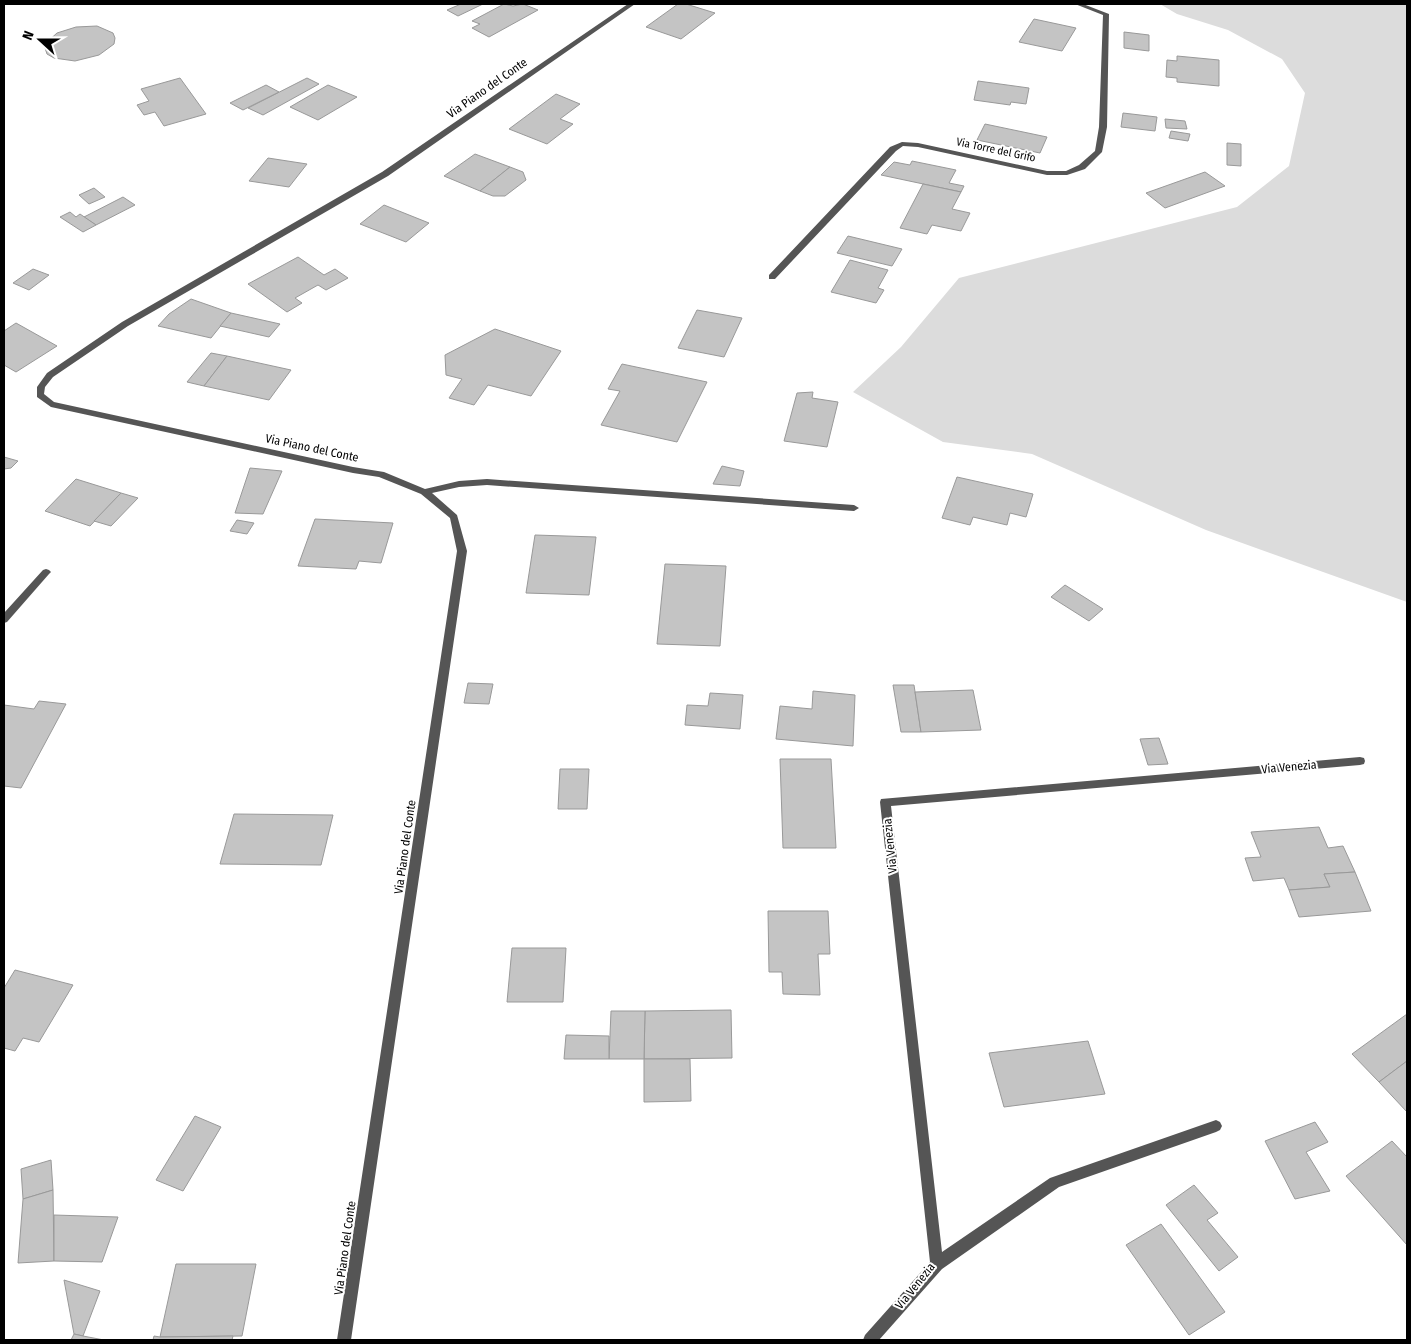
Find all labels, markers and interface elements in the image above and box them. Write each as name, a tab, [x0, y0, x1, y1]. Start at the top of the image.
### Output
north arrow	[15, 15, 65, 65]
text: N	[19, 29, 38, 42]
street label: Via Piano del Conte	[444, 55, 530, 121]
street label: Via Torre del Grifo	[955, 135, 1037, 165]
street label: Via Piano del Conte	[264, 431, 360, 465]
street label: Via Venezia	[1261, 758, 1317, 776]
street label: Via Piano del Conte	[391, 799, 419, 895]
street label: Via Venezia	[880, 818, 900, 874]
street label: Via Piano del Conte	[331, 1200, 359, 1296]
street label: Via Venezia	[892, 1260, 938, 1312]

